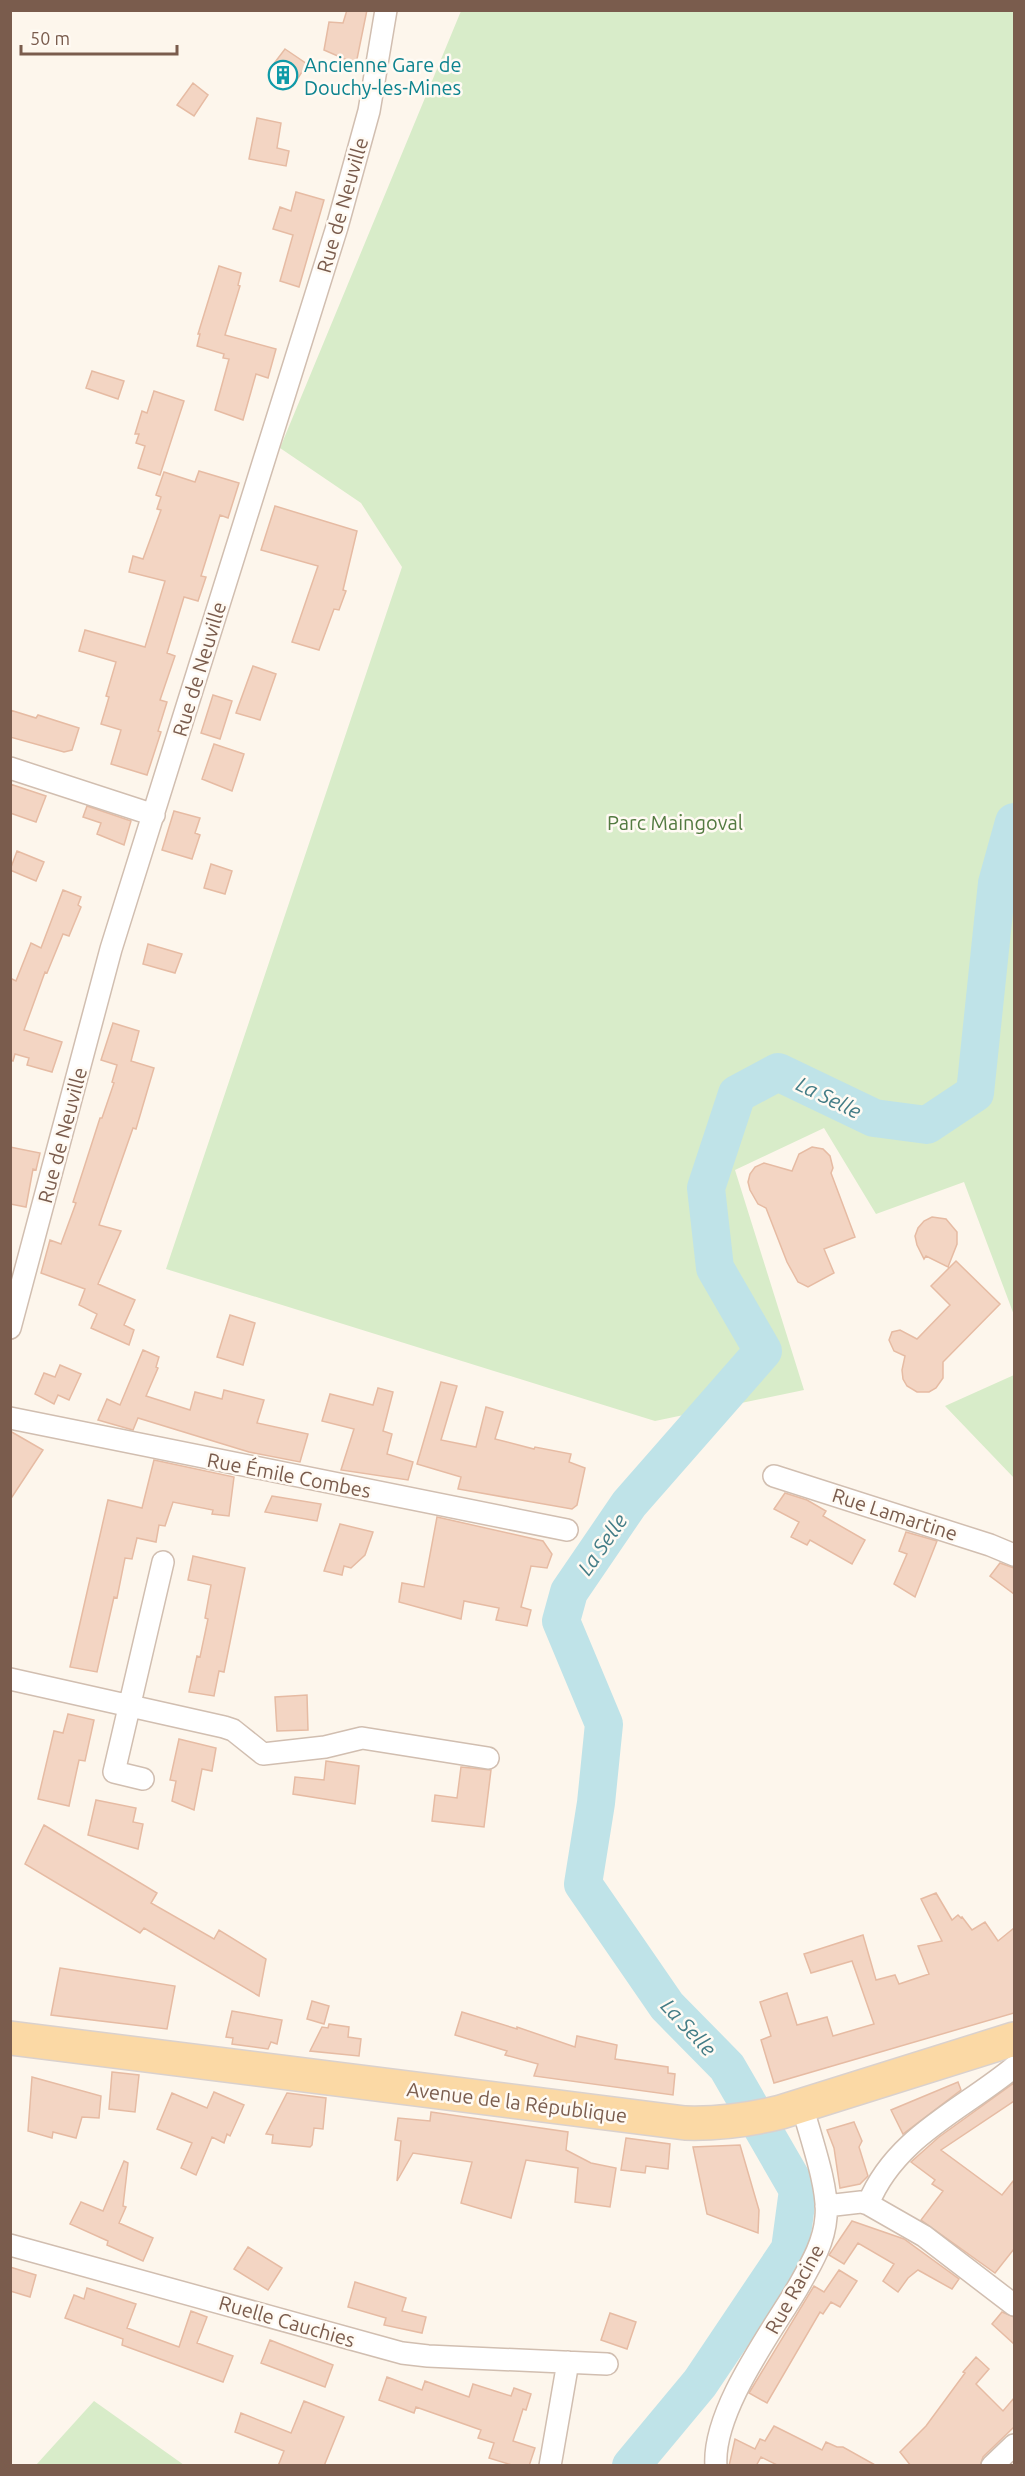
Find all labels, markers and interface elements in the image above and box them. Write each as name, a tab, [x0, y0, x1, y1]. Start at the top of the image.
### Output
scale bar	[21, 18, 177, 56]
text: 50 m	[30, 28, 70, 48]
place label: Ancienne Gare de Douchy-les-Mines	[304, 53, 462, 99]
building icon: Ancienne Gare de Douchy-les-Mines	[267, 59, 299, 91]
street label: Rue de Neuville	[312, 135, 372, 275]
street label: Rue de Neuville	[168, 599, 230, 739]
park label: Parc Maingoval	[607, 811, 743, 834]
street label: Rue de Neuville	[33, 1065, 91, 1205]
water label: La Selle	[793, 1071, 866, 1123]
street label: Rue Émile Combes	[205, 1448, 373, 1502]
street label: Rue Lamartine	[829, 1483, 961, 1545]
water label: La Selle	[572, 1508, 632, 1579]
water label: La Selle	[657, 1994, 722, 2061]
street label: Avenue de la République	[405, 2077, 629, 2127]
street label: Rue Racine	[760, 2240, 828, 2338]
street label: Ruelle Cauchies	[216, 2291, 358, 2351]

